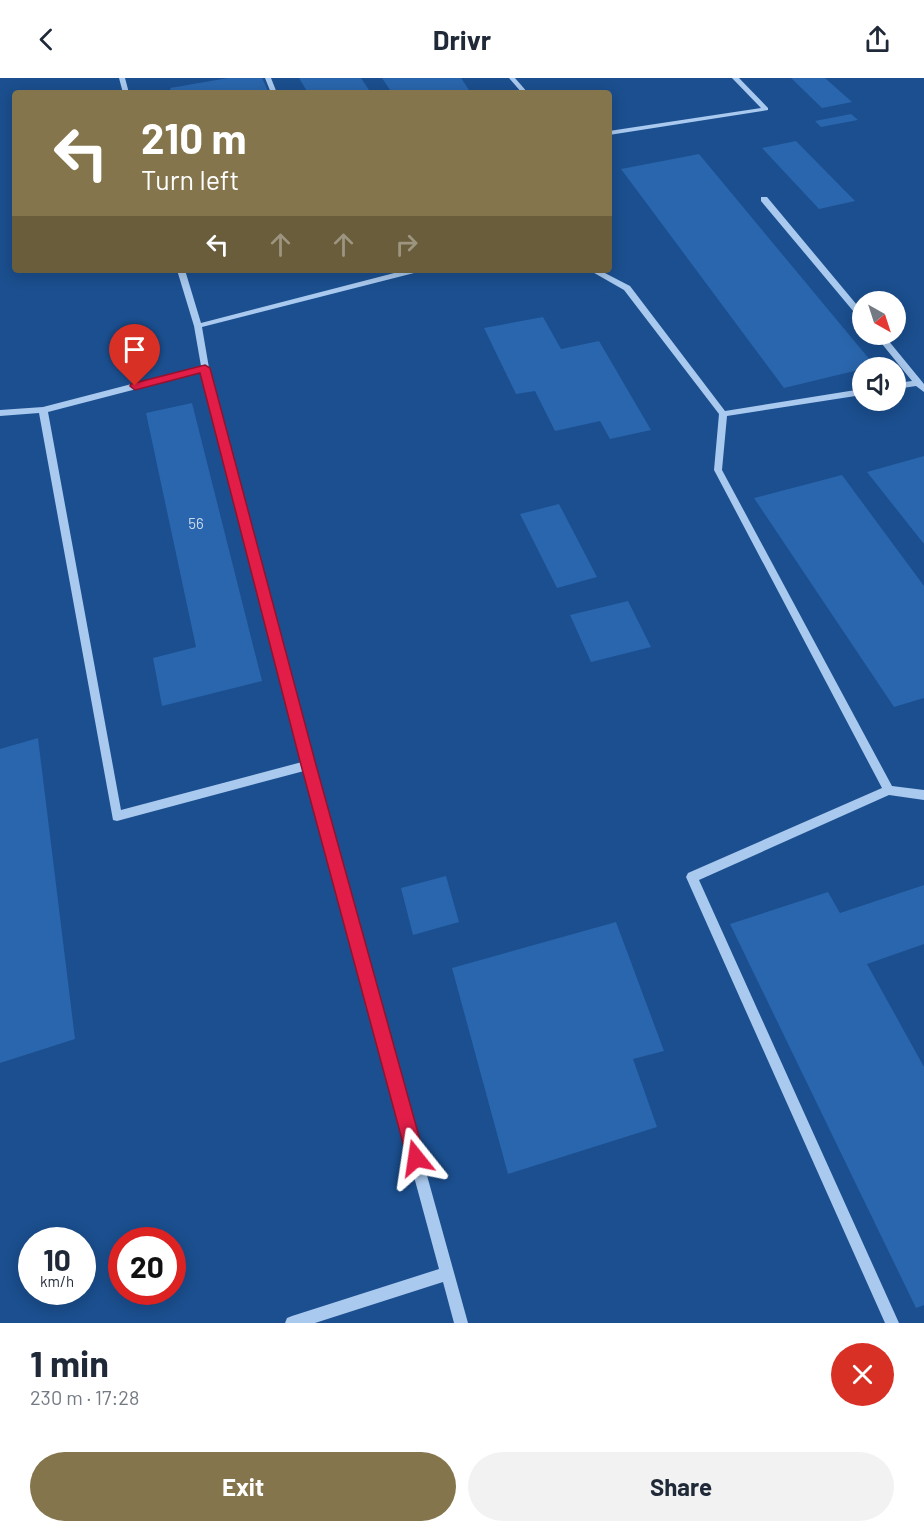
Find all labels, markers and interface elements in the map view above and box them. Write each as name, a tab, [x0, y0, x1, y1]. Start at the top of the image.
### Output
icon: back	[30, 23, 63, 56]
text: Drivr	[433, 23, 491, 55]
icon: share	[861, 23, 894, 56]
text: 210 m	[141, 112, 247, 162]
icon: left	[42, 114, 120, 192]
text: Turn left	[141, 163, 239, 195]
icon: left	[201, 228, 234, 261]
icon: ahead	[264, 228, 297, 261]
icon: ahead	[327, 228, 360, 261]
icon: right	[390, 228, 423, 261]
north arrow	[852, 291, 906, 345]
map controls	[852, 291, 906, 411]
pin	[109, 324, 160, 386]
icon: arrive	[118, 333, 151, 366]
button: sound	[852, 357, 906, 411]
house number: 56	[188, 514, 204, 532]
position arrow	[384, 1126, 448, 1190]
speed limit sign: 20	[108, 1227, 186, 1305]
text: 10	[43, 1241, 71, 1277]
text: km/h	[40, 1272, 74, 1290]
text: 1 min	[30, 1341, 109, 1384]
button: close	[831, 1343, 894, 1406]
text: 230 m · 17:28	[30, 1385, 139, 1409]
button: Exit	[30, 1452, 456, 1521]
button: Share	[468, 1452, 894, 1521]

